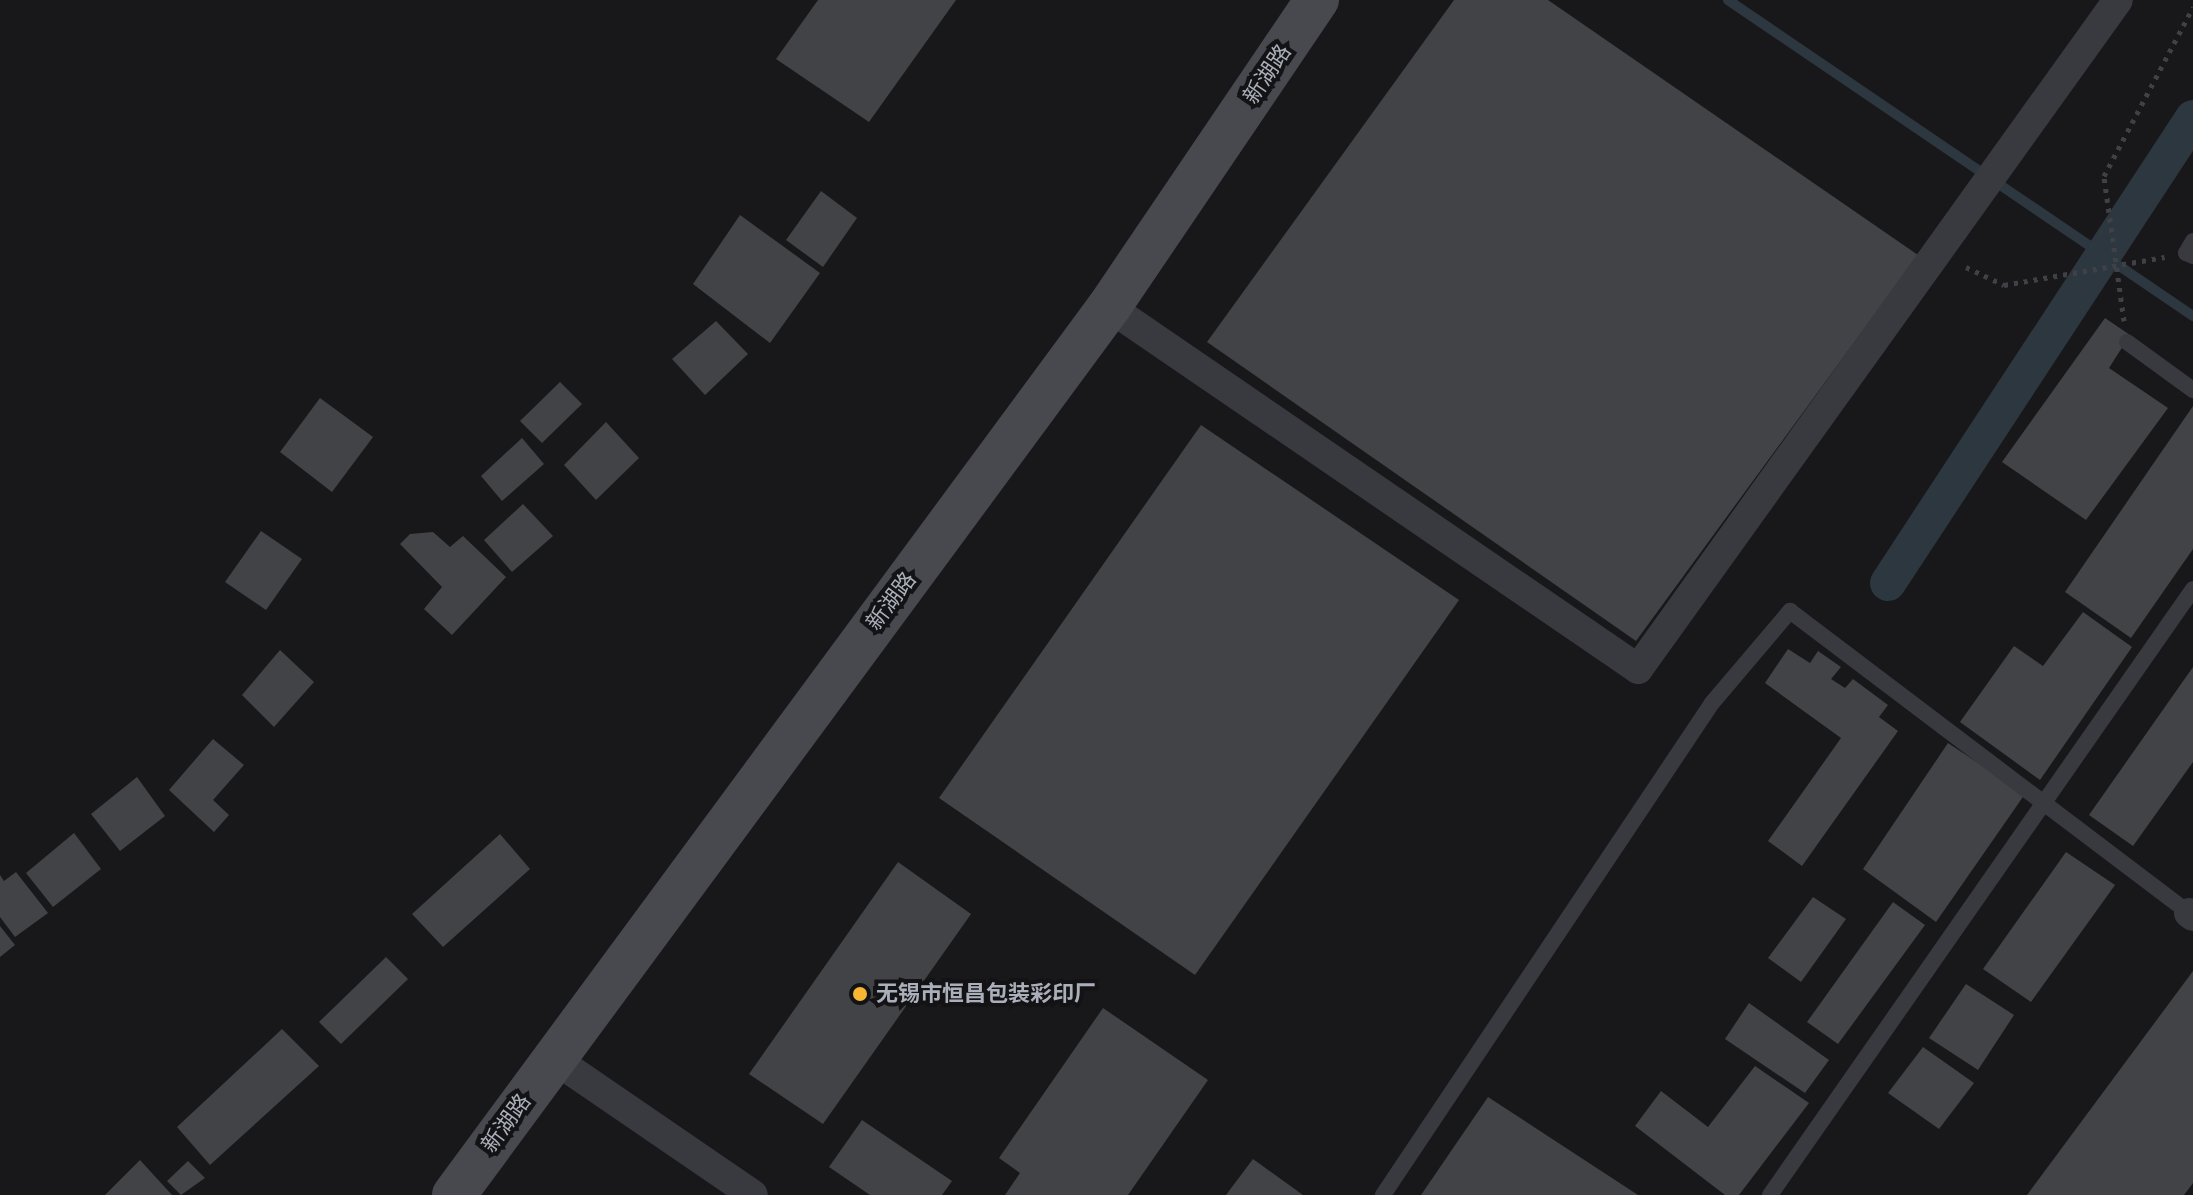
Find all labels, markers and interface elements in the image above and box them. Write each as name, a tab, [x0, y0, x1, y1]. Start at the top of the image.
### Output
street label: 新湖路	[1238, 39, 1296, 109]
street label: 新湖路	[861, 567, 921, 635]
place label: 无锡市恒昌包装彩印厂	[876, 981, 1096, 1007]
marker: 无锡市恒昌包装彩印厂	[851, 985, 869, 1003]
street label: 新湖路	[476, 1089, 536, 1157]

